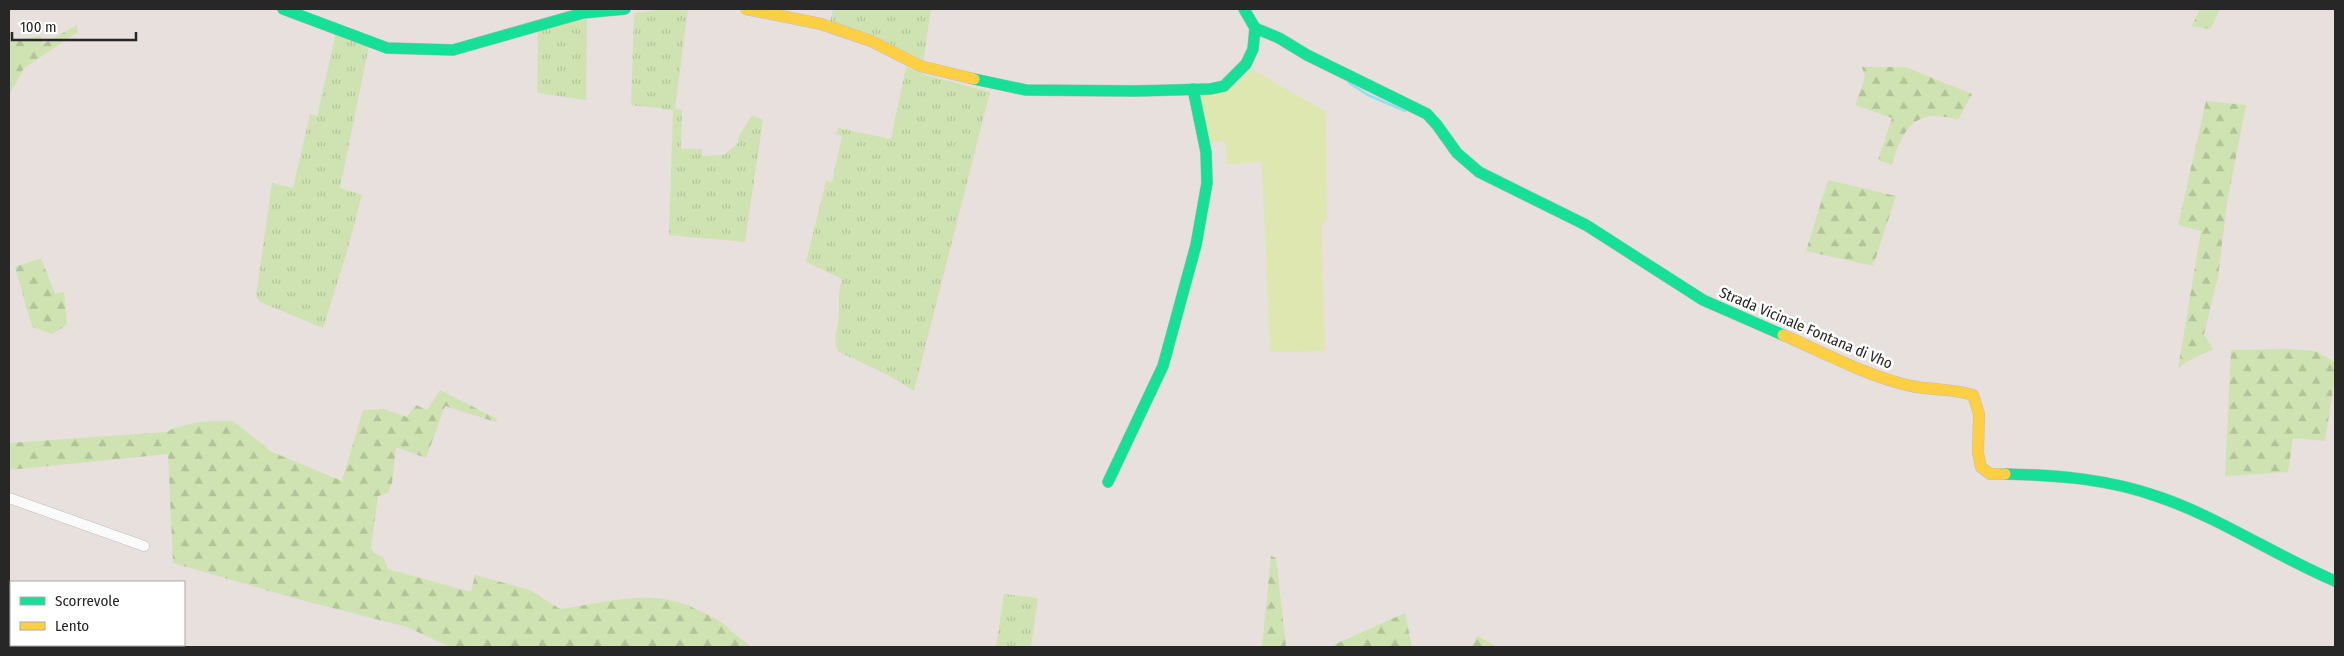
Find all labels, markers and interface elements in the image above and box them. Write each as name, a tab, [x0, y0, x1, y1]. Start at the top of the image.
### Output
scale bar	[12, 10, 136, 42]
text: 100 m	[20, 18, 57, 36]
street label: Strada Vicinale Fontana di Vho	[1717, 283, 1895, 373]
legend	[10, 581, 185, 646]
text: Scorrevole	[55, 592, 120, 610]
text: Lento	[55, 617, 89, 635]

